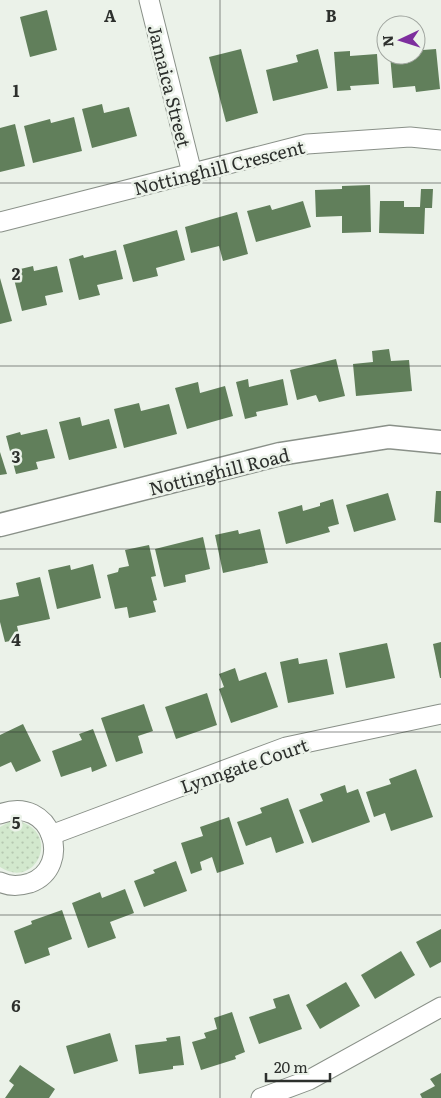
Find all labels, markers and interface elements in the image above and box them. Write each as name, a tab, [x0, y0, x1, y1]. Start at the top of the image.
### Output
text: A	[104, 3, 116, 27]
text: B	[325, 3, 337, 27]
north arrow	[376, 15, 426, 65]
street label: Jamaica Street	[142, 22, 198, 151]
text: N	[377, 34, 397, 48]
text: 1	[13, 78, 20, 102]
street label: Nottinghill Crescent	[131, 133, 308, 201]
text: 2	[12, 261, 21, 285]
street label: Nottinghill Road	[146, 440, 292, 502]
text: 3	[12, 444, 21, 468]
text: 4	[11, 627, 21, 651]
street label: Lynngate Court	[176, 730, 312, 800]
text: 5	[12, 810, 21, 834]
text: 6	[11, 993, 21, 1017]
scale bar	[266, 1050, 330, 1082]
text: 20 m	[274, 1055, 308, 1078]

